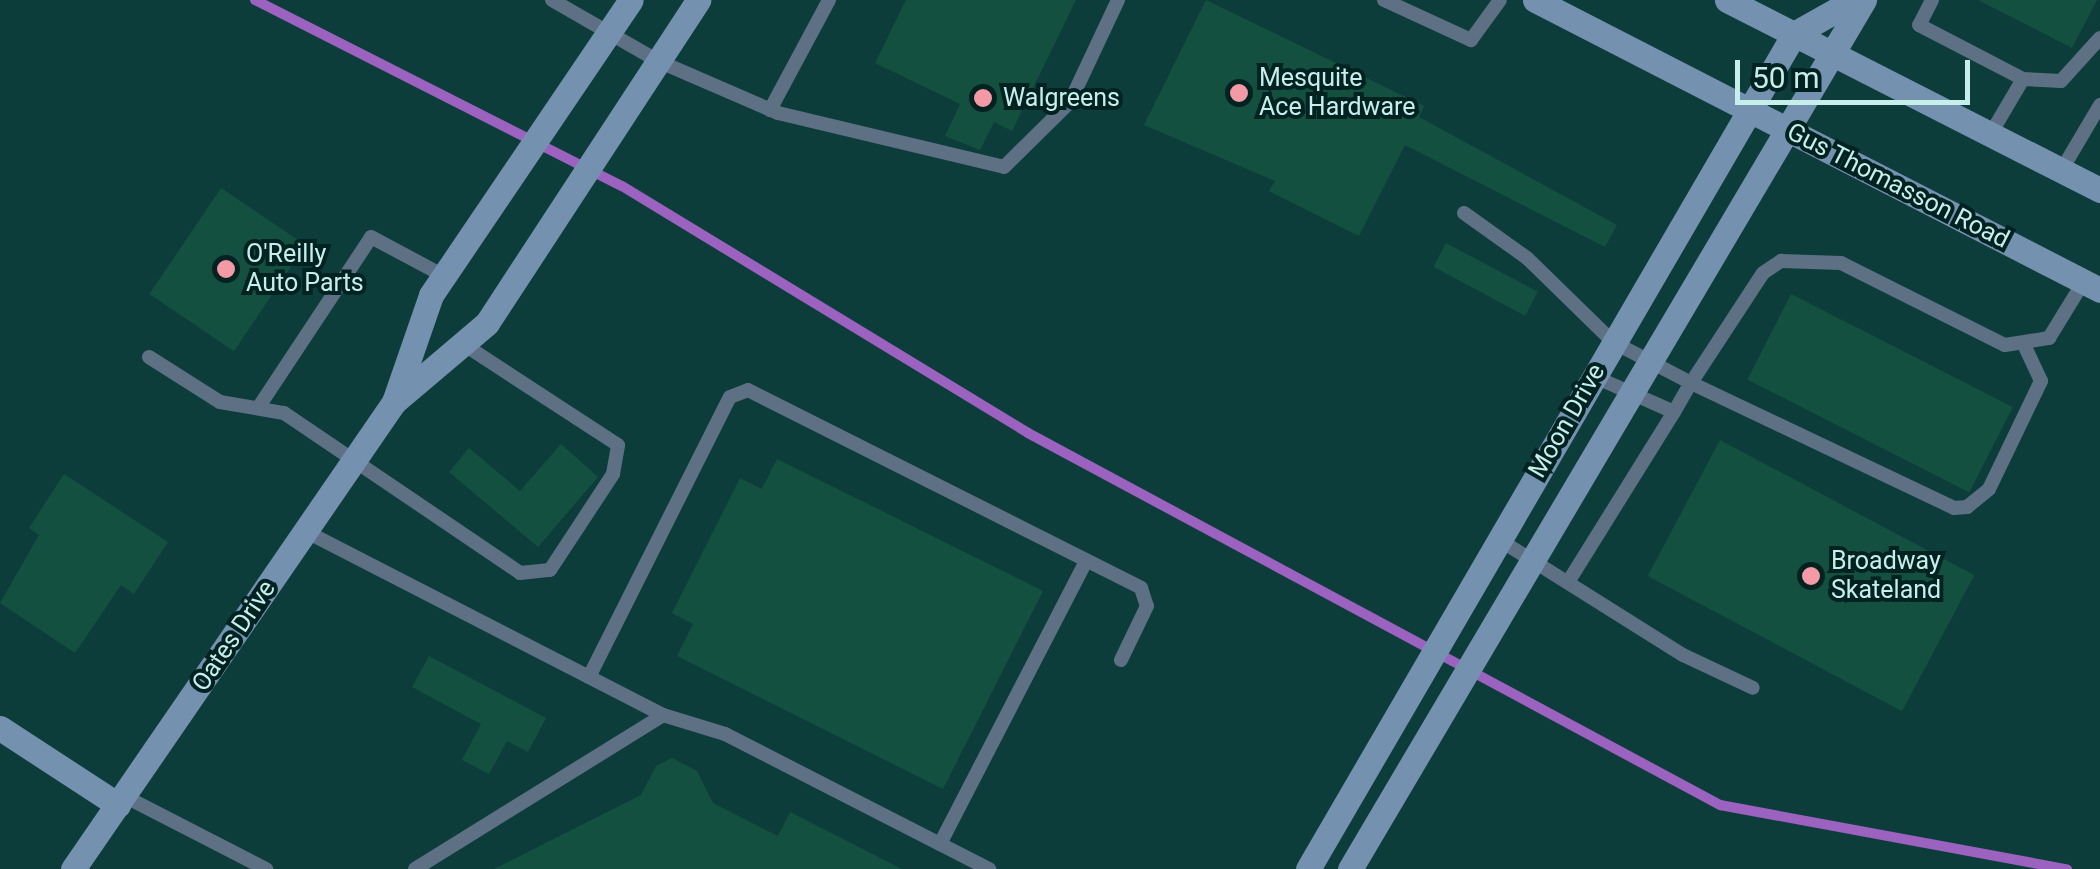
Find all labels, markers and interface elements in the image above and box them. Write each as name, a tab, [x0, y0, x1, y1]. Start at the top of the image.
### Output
scale bar	[1740, 40, 1975, 102]
text: 50 m	[1752, 60, 1819, 95]
place label: Mesquite Ace Hardware	[1259, 64, 1416, 123]
marker: Mesquite Ace Hardware	[1228, 82, 1250, 104]
place label: Walgreens	[1003, 83, 1120, 113]
marker: Walgreens	[972, 87, 994, 109]
street label: Gus Thomasson Road	[1782, 117, 2014, 255]
place label: O'Reilly Auto Parts	[246, 240, 364, 299]
marker: O'Reilly Auto Parts	[215, 258, 237, 280]
street label: Moon Drive	[1522, 359, 1612, 483]
place label: Broadway Skateland	[1831, 547, 1941, 606]
marker: Broadway Skateland	[1800, 565, 1822, 587]
street label: Oates Drive	[186, 575, 282, 697]

